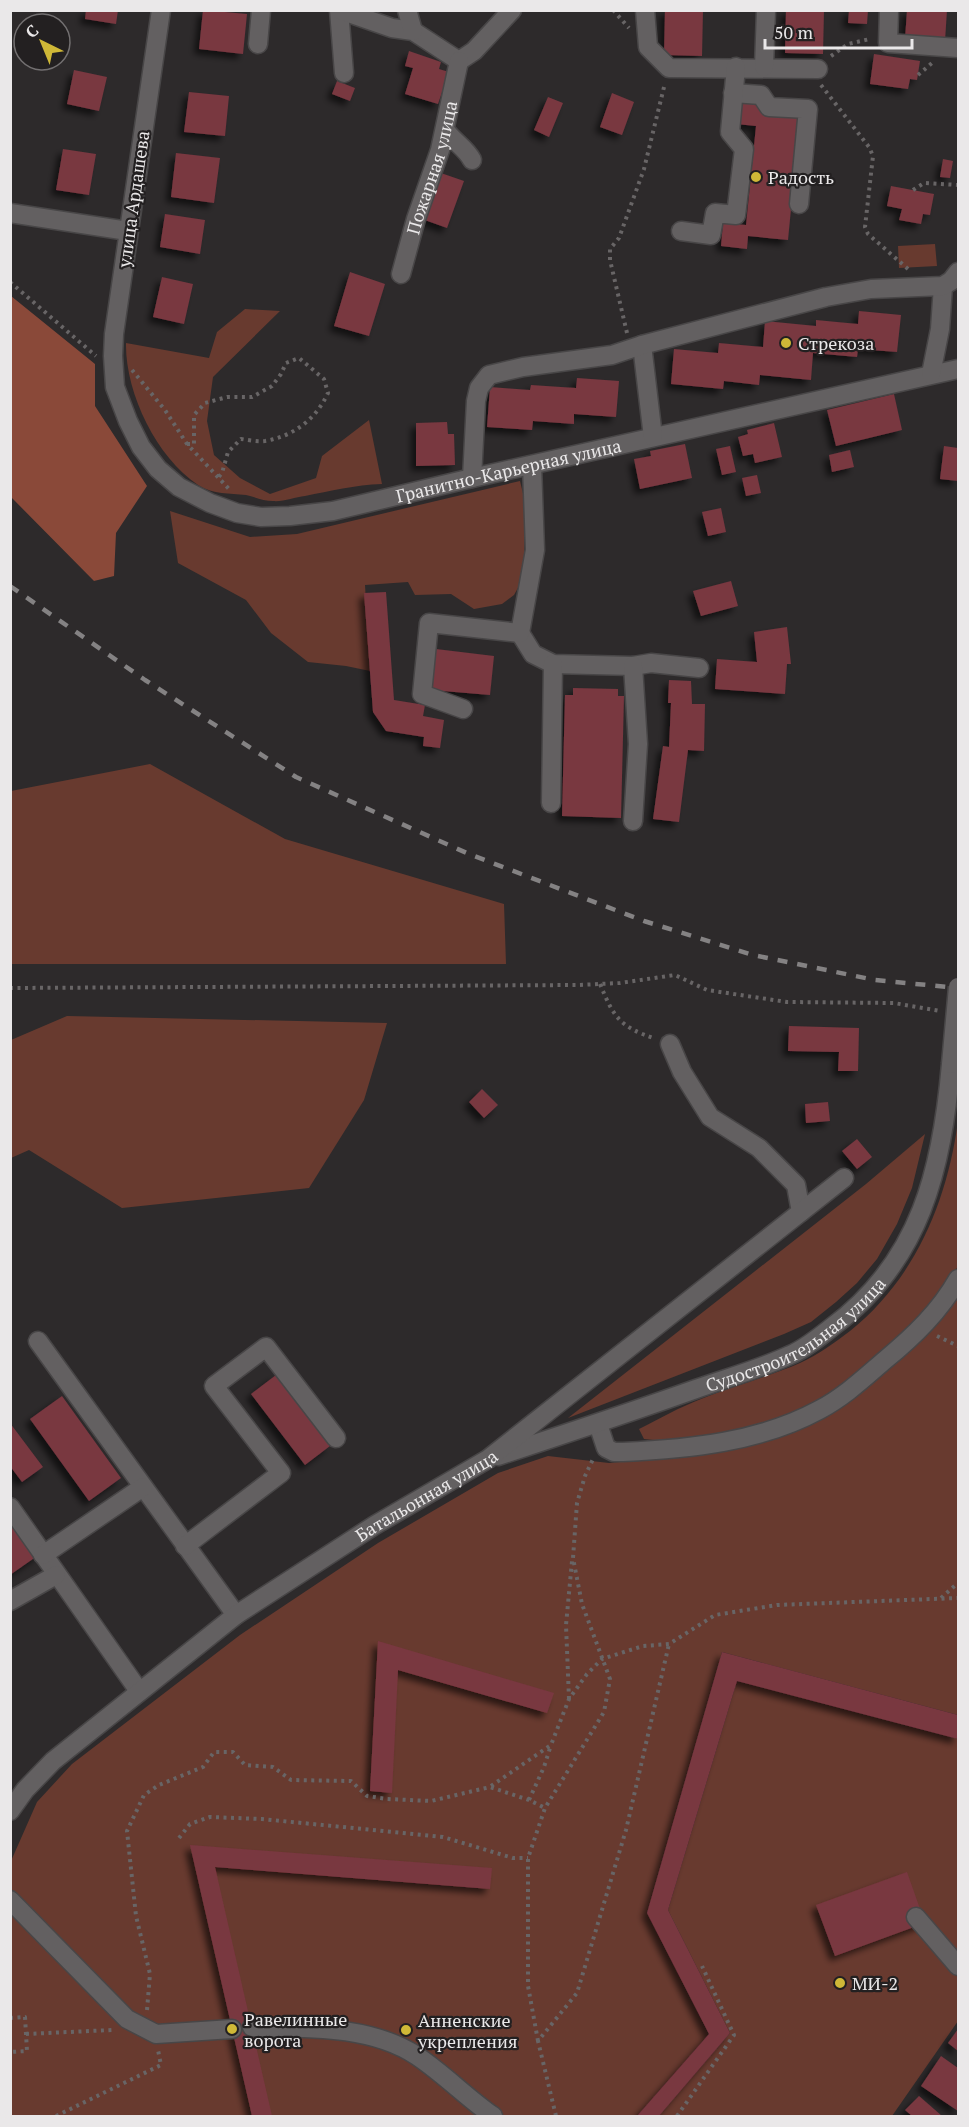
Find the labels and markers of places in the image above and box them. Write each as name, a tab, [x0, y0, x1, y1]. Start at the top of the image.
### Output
place label: Радость	[768, 165, 834, 189]
marker: Радость	[749, 170, 763, 184]
place label: Стрекоза	[798, 331, 874, 355]
marker: Стрекоза	[779, 336, 793, 350]
place label: МИ-2	[852, 1971, 898, 1995]
marker: МИ-2	[833, 1976, 847, 1990]
place label: Равелинные ворота	[244, 2007, 347, 2052]
place label: Анненские укрепления	[417, 2008, 517, 2053]
marker: Равелинные ворота	[225, 2022, 239, 2036]
marker: Анненские укрепления	[399, 2023, 413, 2037]

